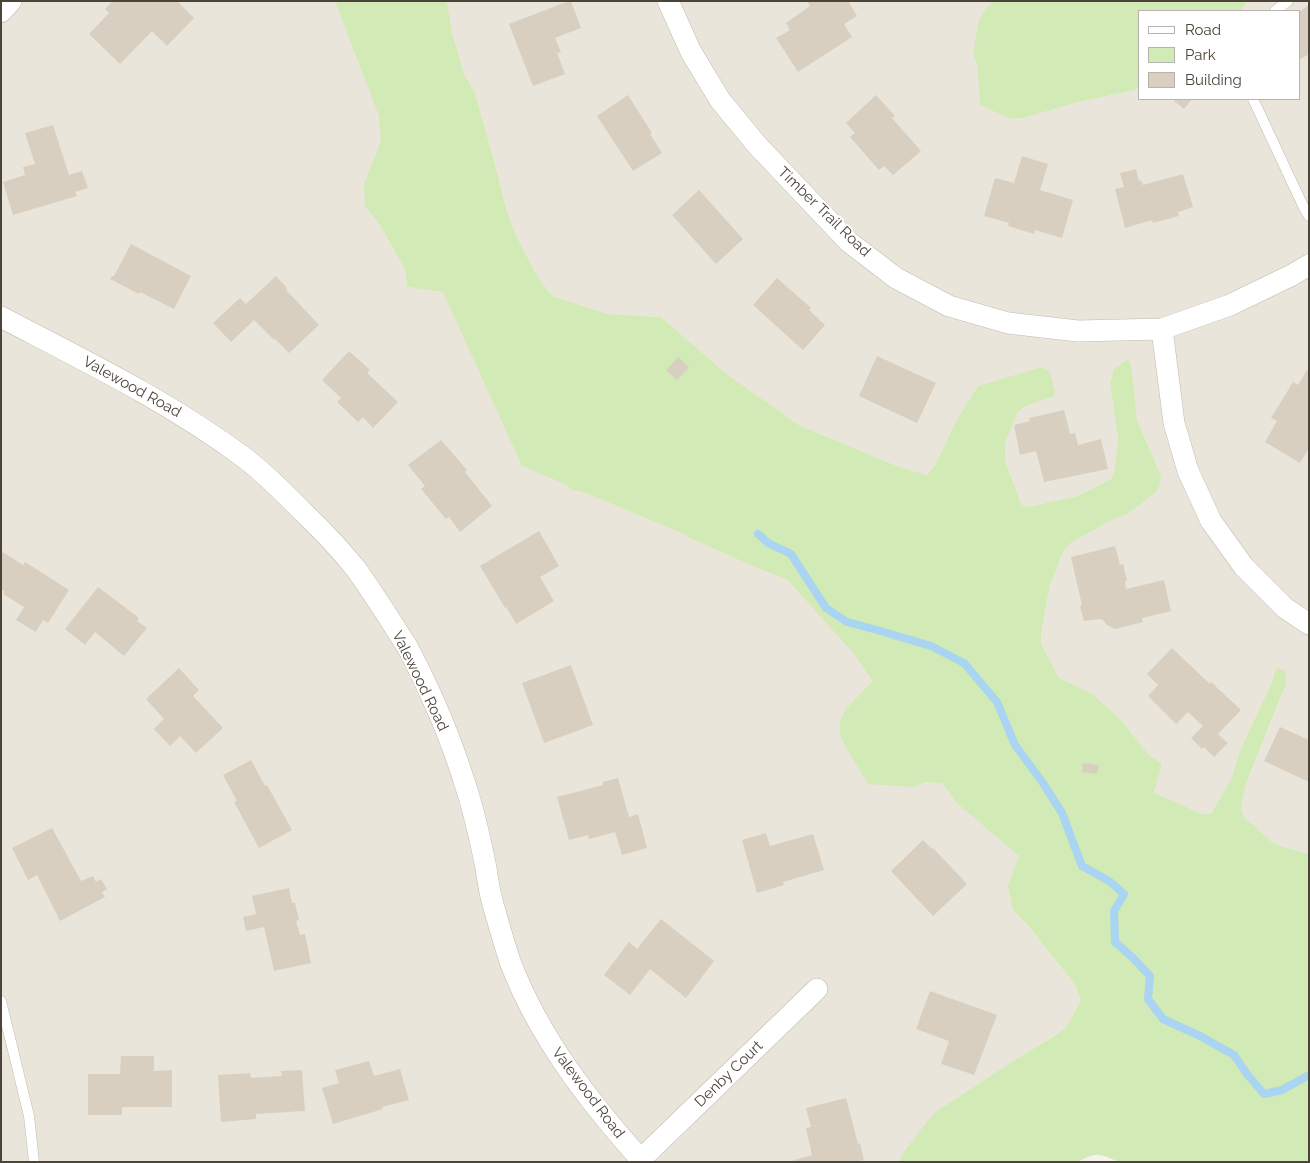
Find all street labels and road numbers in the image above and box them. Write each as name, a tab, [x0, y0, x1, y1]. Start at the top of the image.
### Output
street label: Timber Trail Road	[774, 163, 874, 261]
street label: Valewood Road	[80, 353, 184, 421]
street label: Valewood Road	[388, 628, 452, 734]
street label: Denby Court	[691, 1037, 767, 1111]
street label: Valewood Road	[548, 1044, 628, 1142]

